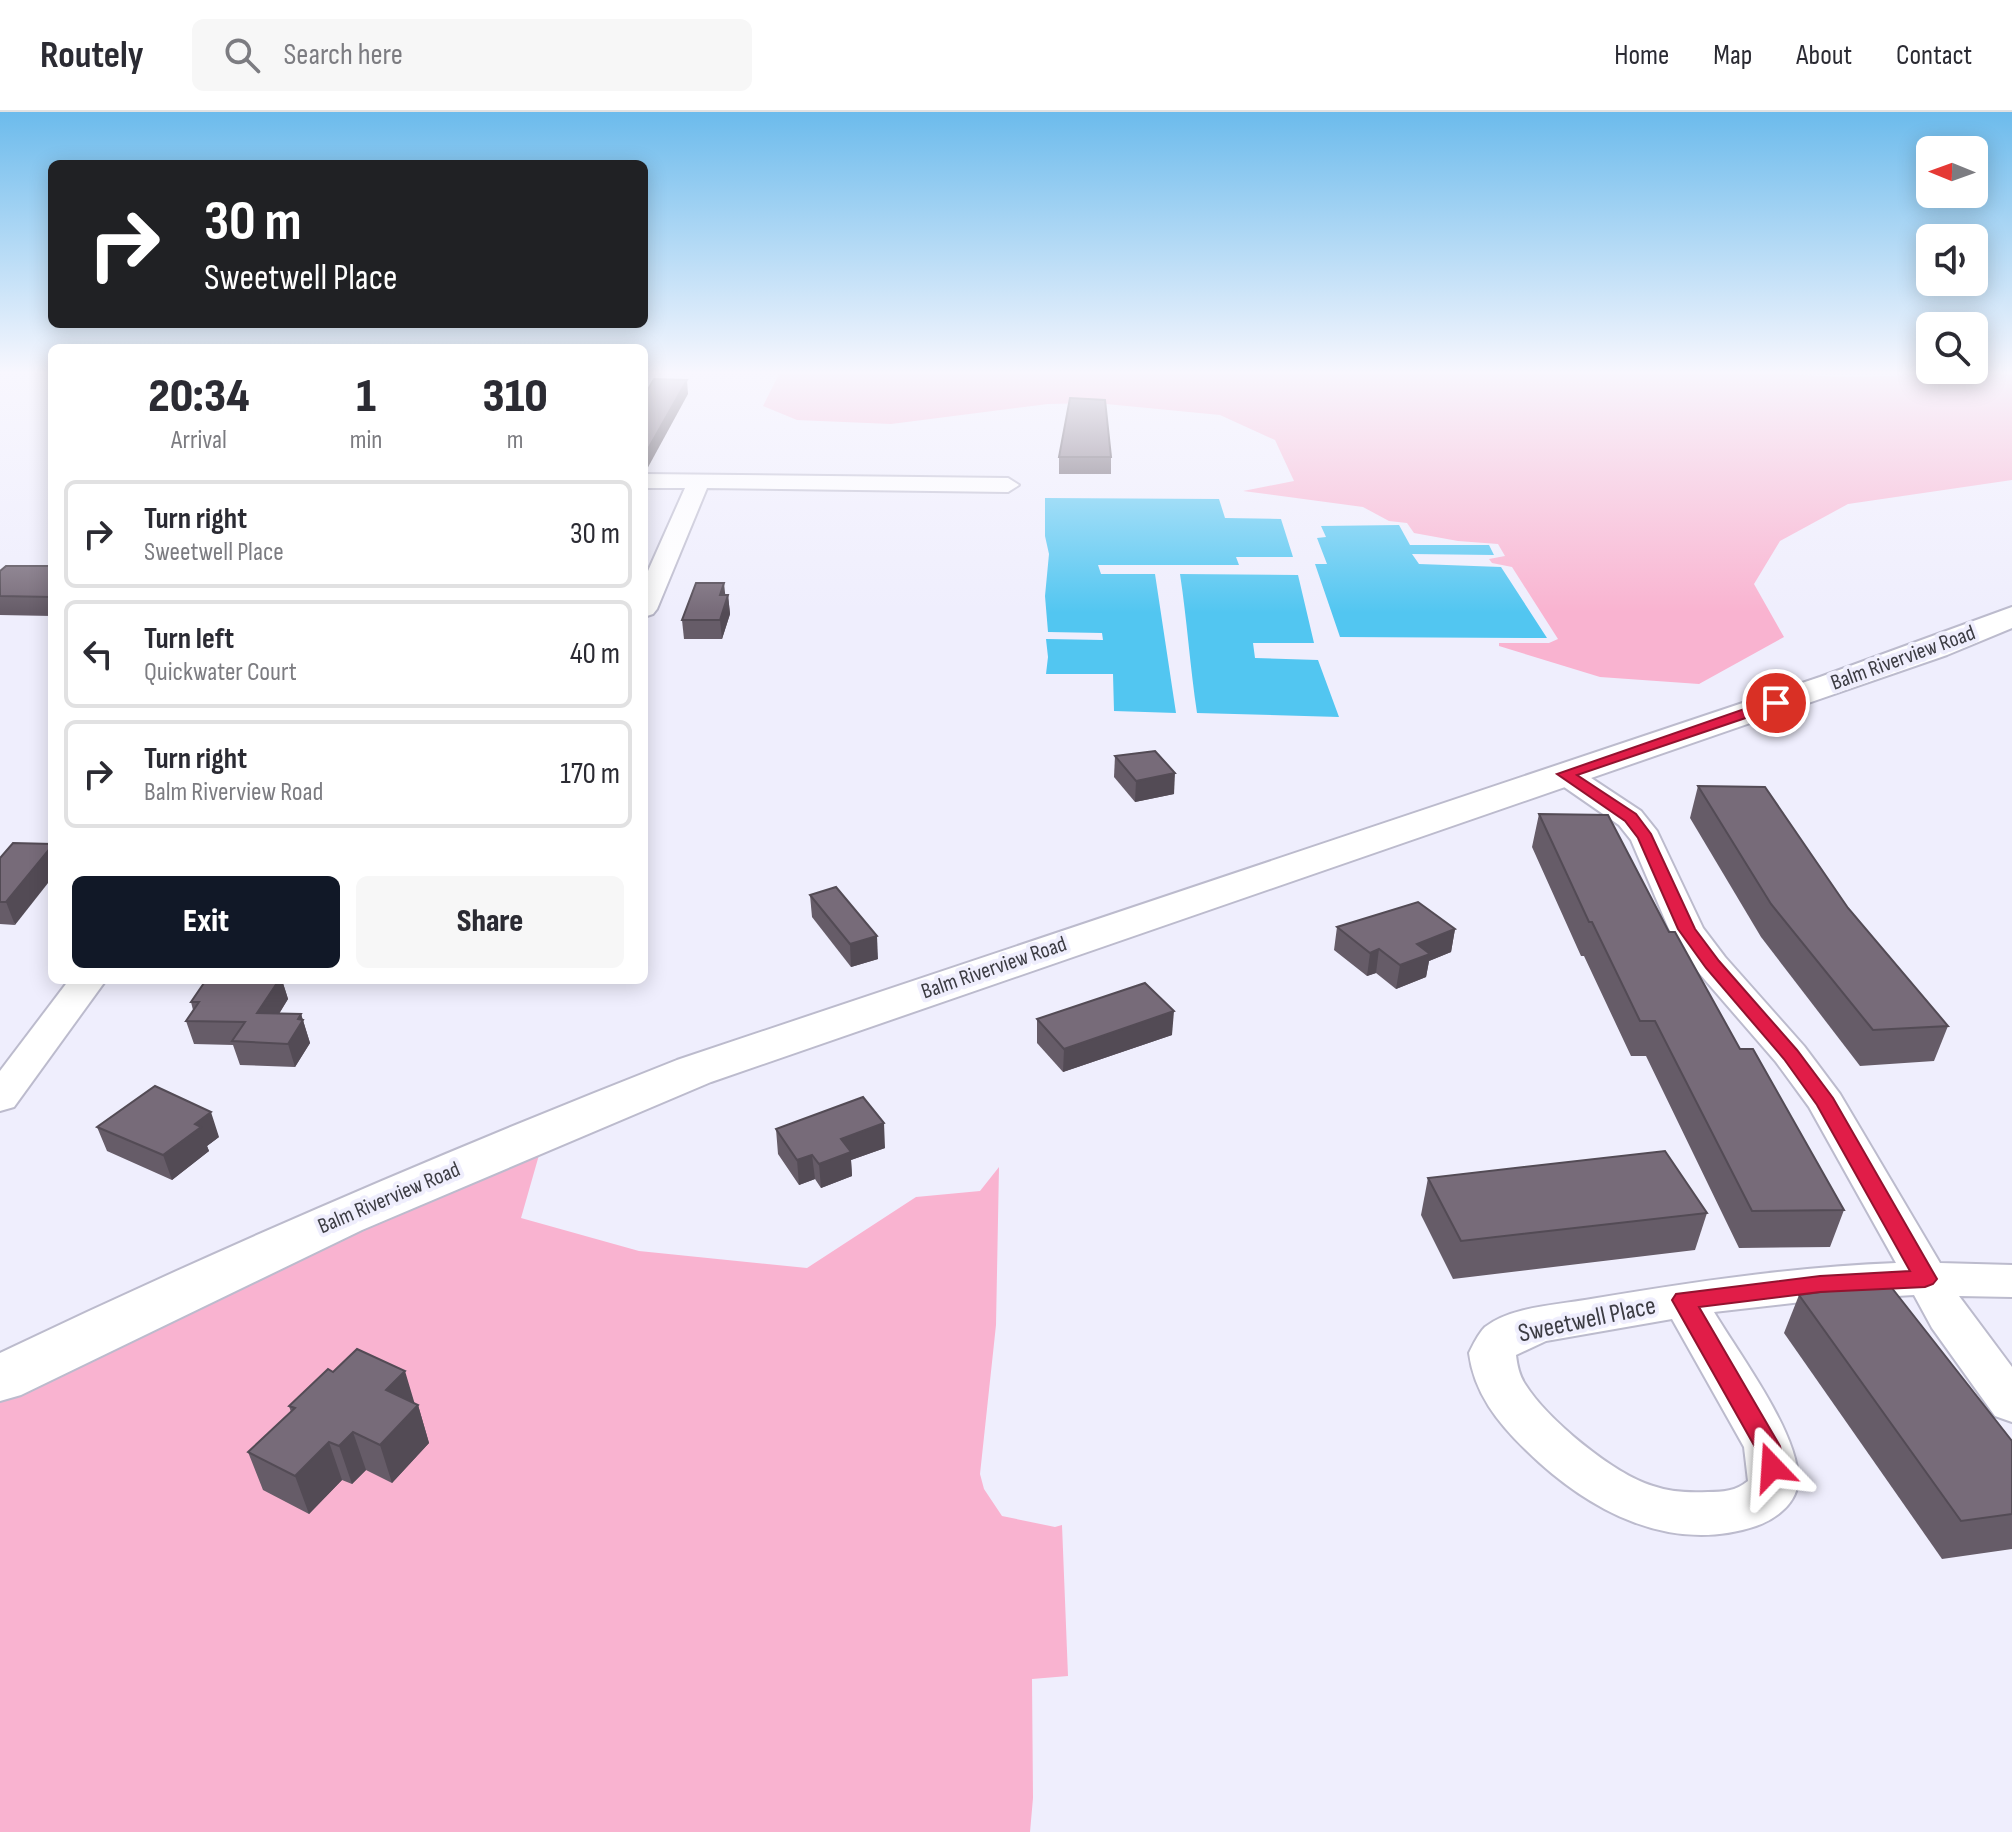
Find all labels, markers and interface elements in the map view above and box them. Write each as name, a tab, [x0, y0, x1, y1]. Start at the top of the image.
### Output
search box	[192, 19, 752, 91]
text: Routely	[40, 33, 144, 78]
icon: search	[220, 33, 264, 77]
text: Search here	[284, 37, 403, 73]
text: Home	[1614, 39, 1669, 72]
text: Map	[1713, 39, 1752, 72]
text: About	[1796, 39, 1852, 72]
text: Contact	[1896, 39, 1972, 72]
north arrow	[1916, 136, 1988, 208]
map controls	[1916, 136, 1988, 384]
text: 30 m	[204, 189, 302, 256]
icon: right	[72, 192, 176, 296]
button: sound	[1916, 224, 1988, 296]
text: Sweetwell Place	[204, 257, 397, 300]
button: search	[1916, 312, 1988, 384]
text: 20:34	[148, 368, 250, 425]
text: 1	[356, 368, 376, 425]
text: 310	[483, 368, 548, 425]
text: Arrival	[171, 425, 227, 456]
text: min	[350, 425, 382, 456]
text: m	[507, 425, 524, 456]
text: Turn right	[144, 501, 247, 537]
icon: right	[76, 512, 120, 556]
text: 30 m	[570, 516, 620, 552]
text: Sweetwell Place	[144, 537, 284, 568]
street label: Balm Riverview Road	[1827, 619, 1979, 697]
text: Turn left	[144, 621, 234, 657]
icon: left	[76, 632, 120, 676]
text: 40 m	[570, 636, 620, 672]
text: Quickwater Court	[144, 657, 297, 688]
pin	[1742, 669, 1810, 737]
icon: arrive	[1754, 681, 1798, 725]
text: Turn right	[144, 741, 247, 777]
icon: right	[76, 752, 120, 796]
text: 170 m	[560, 756, 620, 792]
text: Balm Riverview Road	[144, 777, 323, 808]
button: Exit	[72, 876, 340, 968]
button: Share	[356, 876, 624, 968]
street label: Balm Riverview Road	[918, 931, 1070, 1005]
street label: Balm Riverview Road	[314, 1156, 464, 1240]
street label: Sweetwell Place	[1515, 1290, 1659, 1350]
position arrow	[1730, 1425, 1814, 1509]

